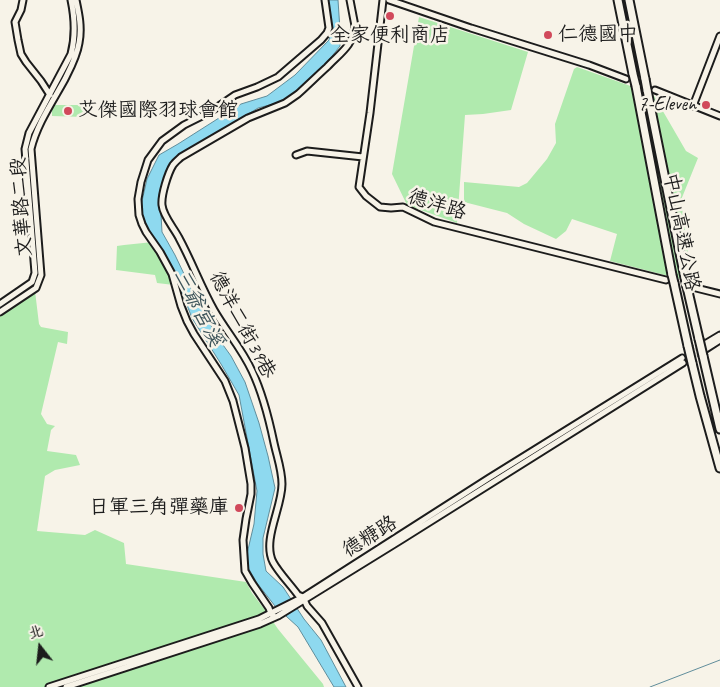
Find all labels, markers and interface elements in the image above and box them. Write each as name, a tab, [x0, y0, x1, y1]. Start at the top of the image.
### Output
marker: 全家便利商店	[384, 10, 396, 22]
place label: 仁德國中	[558, 23, 638, 47]
place label: 全家便利商店	[330, 24, 450, 48]
marker: 仁德國中	[542, 29, 554, 41]
place label: 7-Eleven	[638, 93, 696, 117]
place label: 艾傑國際羽球會館	[78, 99, 238, 123]
marker: 7-Eleven	[700, 99, 712, 111]
marker: 艾傑國際羽球會館	[62, 105, 74, 117]
street label: 文華路二段	[7, 156, 37, 258]
street label: 中山高速公路	[658, 171, 704, 293]
street label: 德洋路	[405, 185, 469, 225]
water label: 三爺宮溪	[168, 265, 228, 351]
street label: 德洋二街39巷	[204, 267, 280, 383]
place label: 日軍三角彈藥庫	[89, 496, 229, 520]
marker: 日軍三角彈藥庫	[233, 502, 245, 514]
street label: 德糖路	[338, 511, 402, 563]
north arrow	[15, 622, 65, 672]
text: 北	[27, 622, 45, 642]

